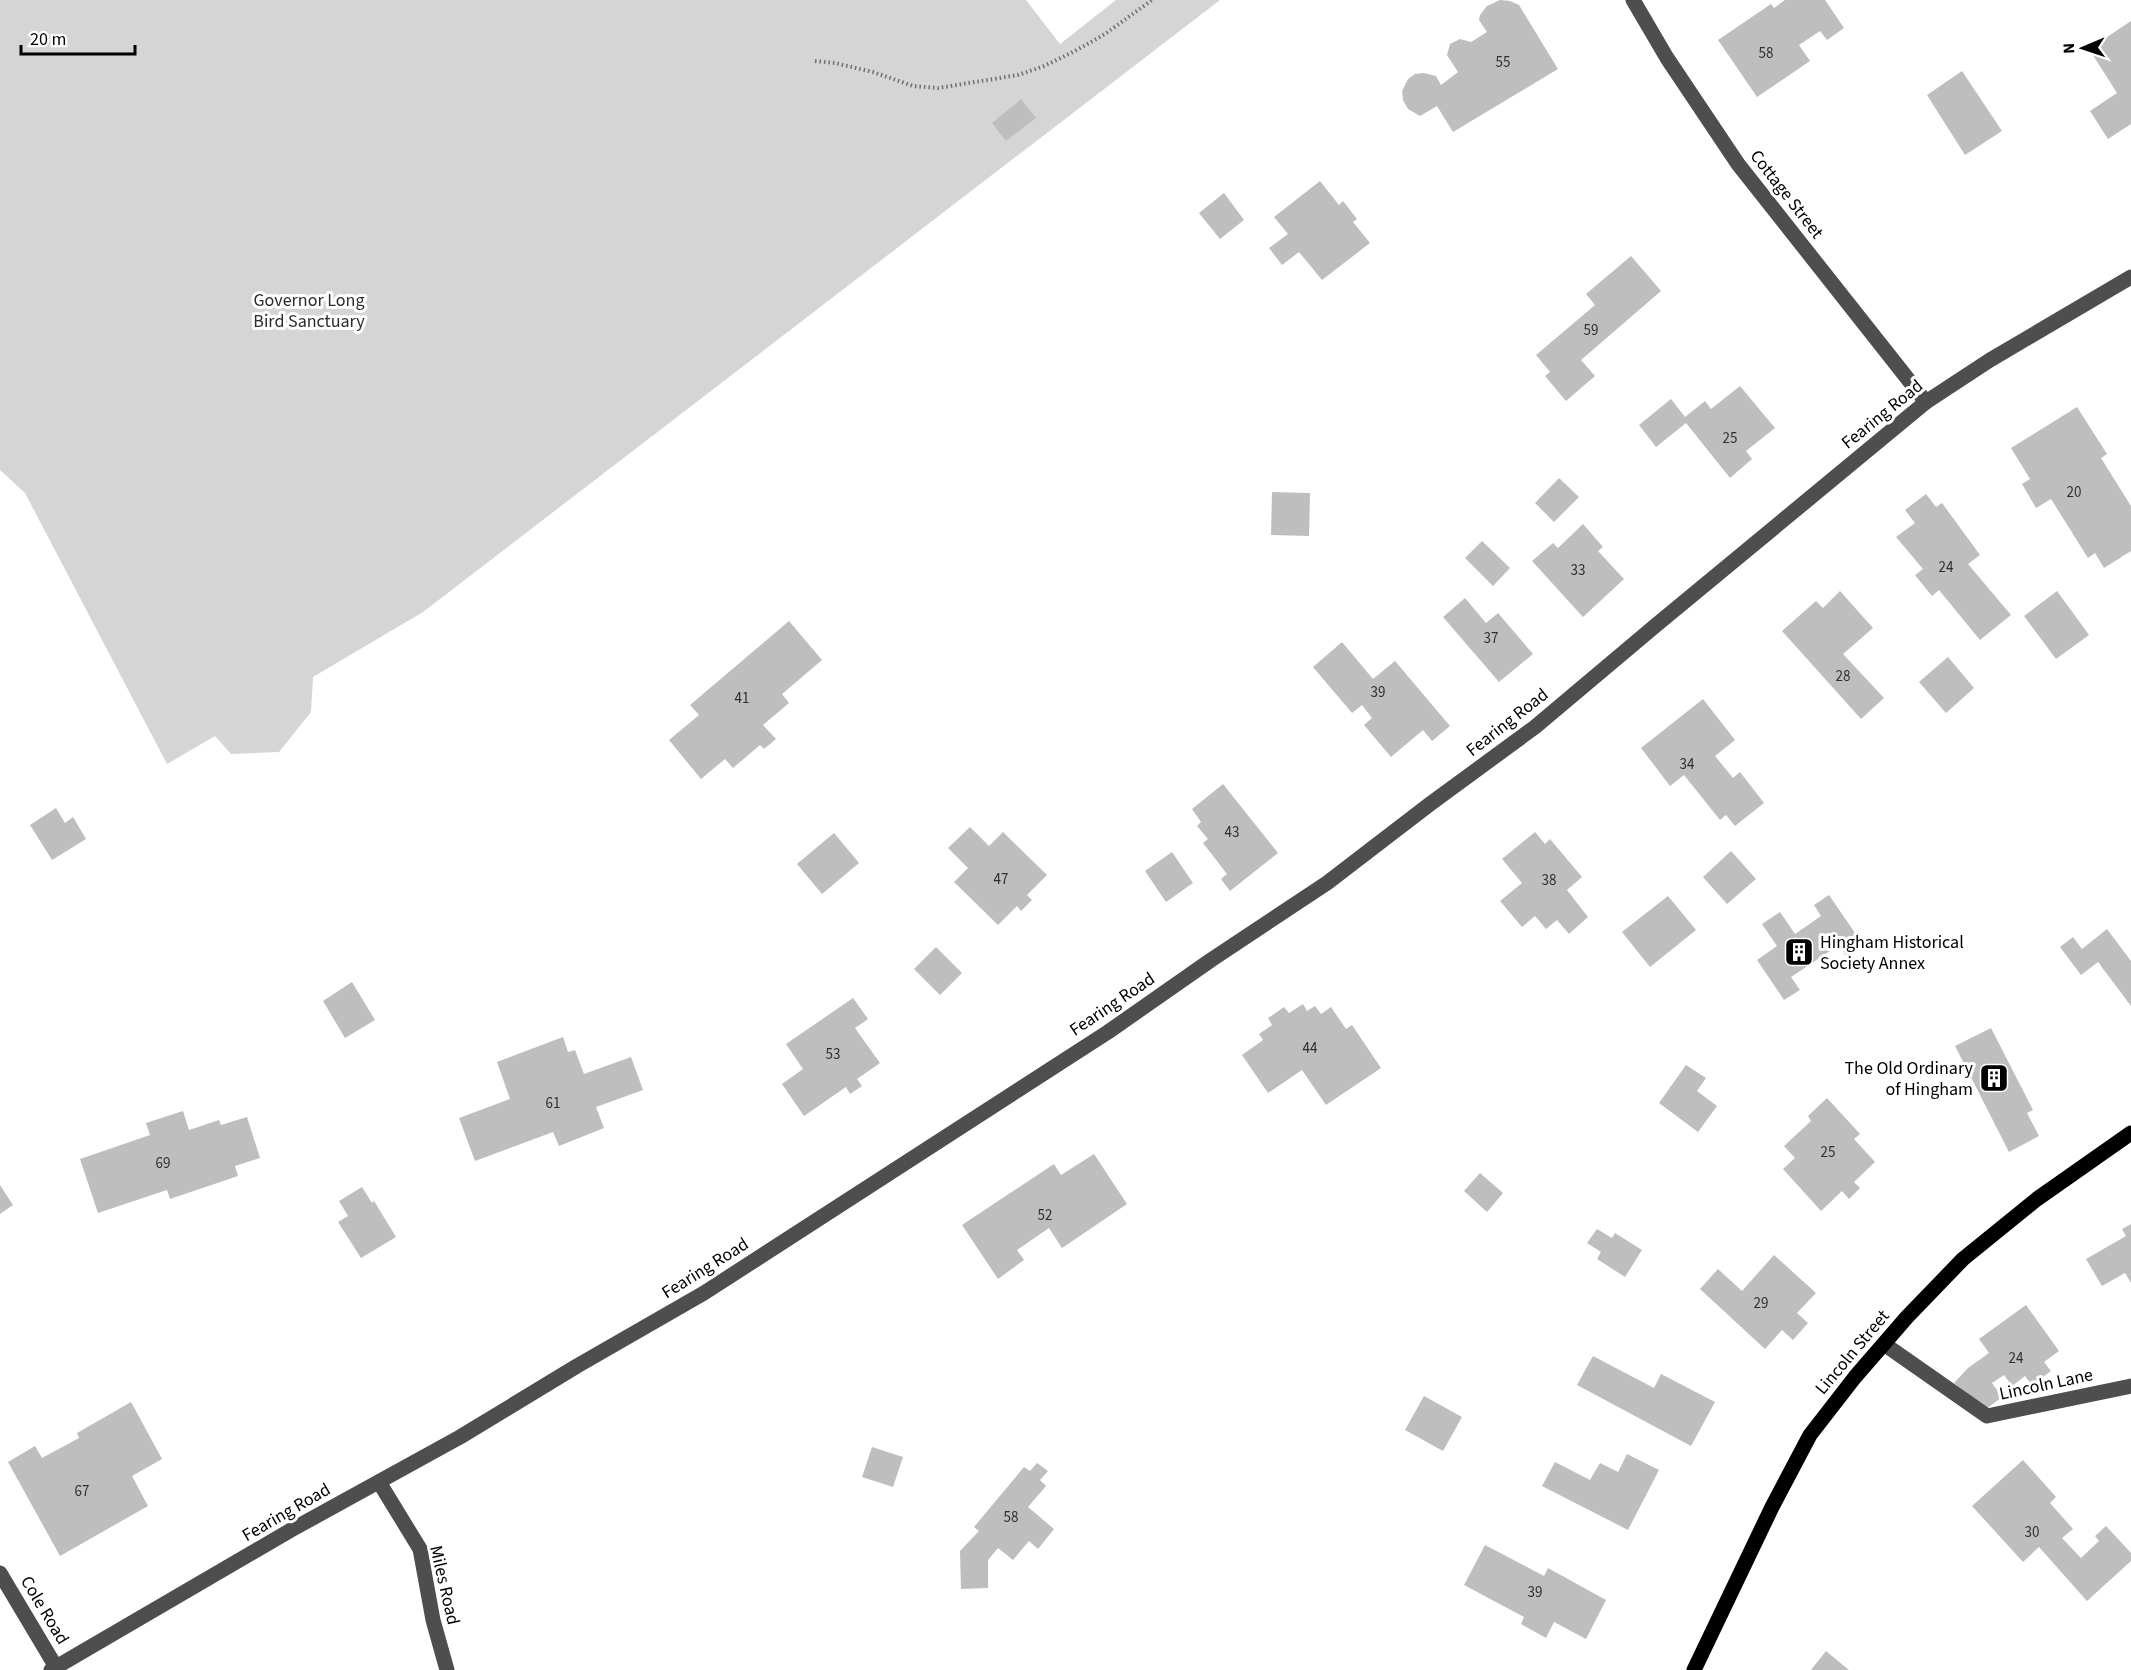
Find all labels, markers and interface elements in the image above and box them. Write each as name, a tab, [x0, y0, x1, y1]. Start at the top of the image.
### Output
scale bar	[21, 18, 135, 56]
north arrow	[2053, 18, 2113, 78]
text: 20 m	[30, 27, 66, 52]
house number: 58	[1759, 43, 1773, 64]
text: N	[2058, 43, 2080, 54]
house number: 55	[1496, 52, 1510, 73]
street label: Cottage Street	[1744, 145, 1829, 244]
park label: Governor Long Bird Sanctuary	[253, 288, 365, 334]
house number: 59	[1584, 320, 1598, 341]
street label: Fearing Road	[1836, 374, 1928, 455]
house number: 25	[1723, 428, 1737, 449]
house number: 20	[2067, 482, 2081, 503]
house number: 24	[1939, 557, 1954, 578]
house number: 33	[1571, 560, 1585, 581]
house number: 37	[1484, 628, 1498, 649]
house number: 28	[1836, 666, 1850, 687]
house number: 39	[1371, 682, 1385, 703]
street label: Fearing Road	[1461, 682, 1554, 762]
house number: 41	[735, 688, 749, 709]
house number: 34	[1680, 754, 1695, 775]
house number: 43	[1225, 822, 1239, 843]
house number: 47	[994, 869, 1008, 890]
house number: 38	[1542, 870, 1556, 891]
place label: Hingham Historical Society Annex	[1820, 930, 1964, 976]
building icon: Hingham Historical Society Annex	[1783, 936, 1815, 968]
street label: Fearing Road	[1065, 967, 1160, 1042]
house number: 44	[1303, 1038, 1318, 1059]
house number: 53	[826, 1044, 840, 1065]
place label: The Old Ordinary of Hingham	[1844, 1056, 1974, 1102]
building icon: The Old Ordinary of Hingham	[1978, 1062, 2010, 1094]
house number: 61	[546, 1093, 560, 1114]
house number: 25	[1821, 1142, 1835, 1163]
house number: 69	[156, 1153, 170, 1174]
house number: 52	[1038, 1205, 1052, 1226]
street label: Fearing Road	[657, 1232, 754, 1305]
house number: 29	[1754, 1293, 1768, 1314]
street label: Lincoln Street	[1809, 1305, 1895, 1400]
house number: 24	[2009, 1348, 2024, 1369]
street label: Lincoln Lane	[1997, 1362, 2095, 1407]
street label: Fearing Road	[237, 1477, 335, 1548]
house number: 67	[75, 1481, 89, 1502]
house number: 58	[1004, 1507, 1018, 1528]
house number: 30	[2025, 1522, 2039, 1543]
street label: Miles Road	[423, 1543, 466, 1627]
street label: Cole Road	[14, 1571, 75, 1649]
house number: 39	[1528, 1582, 1542, 1603]

